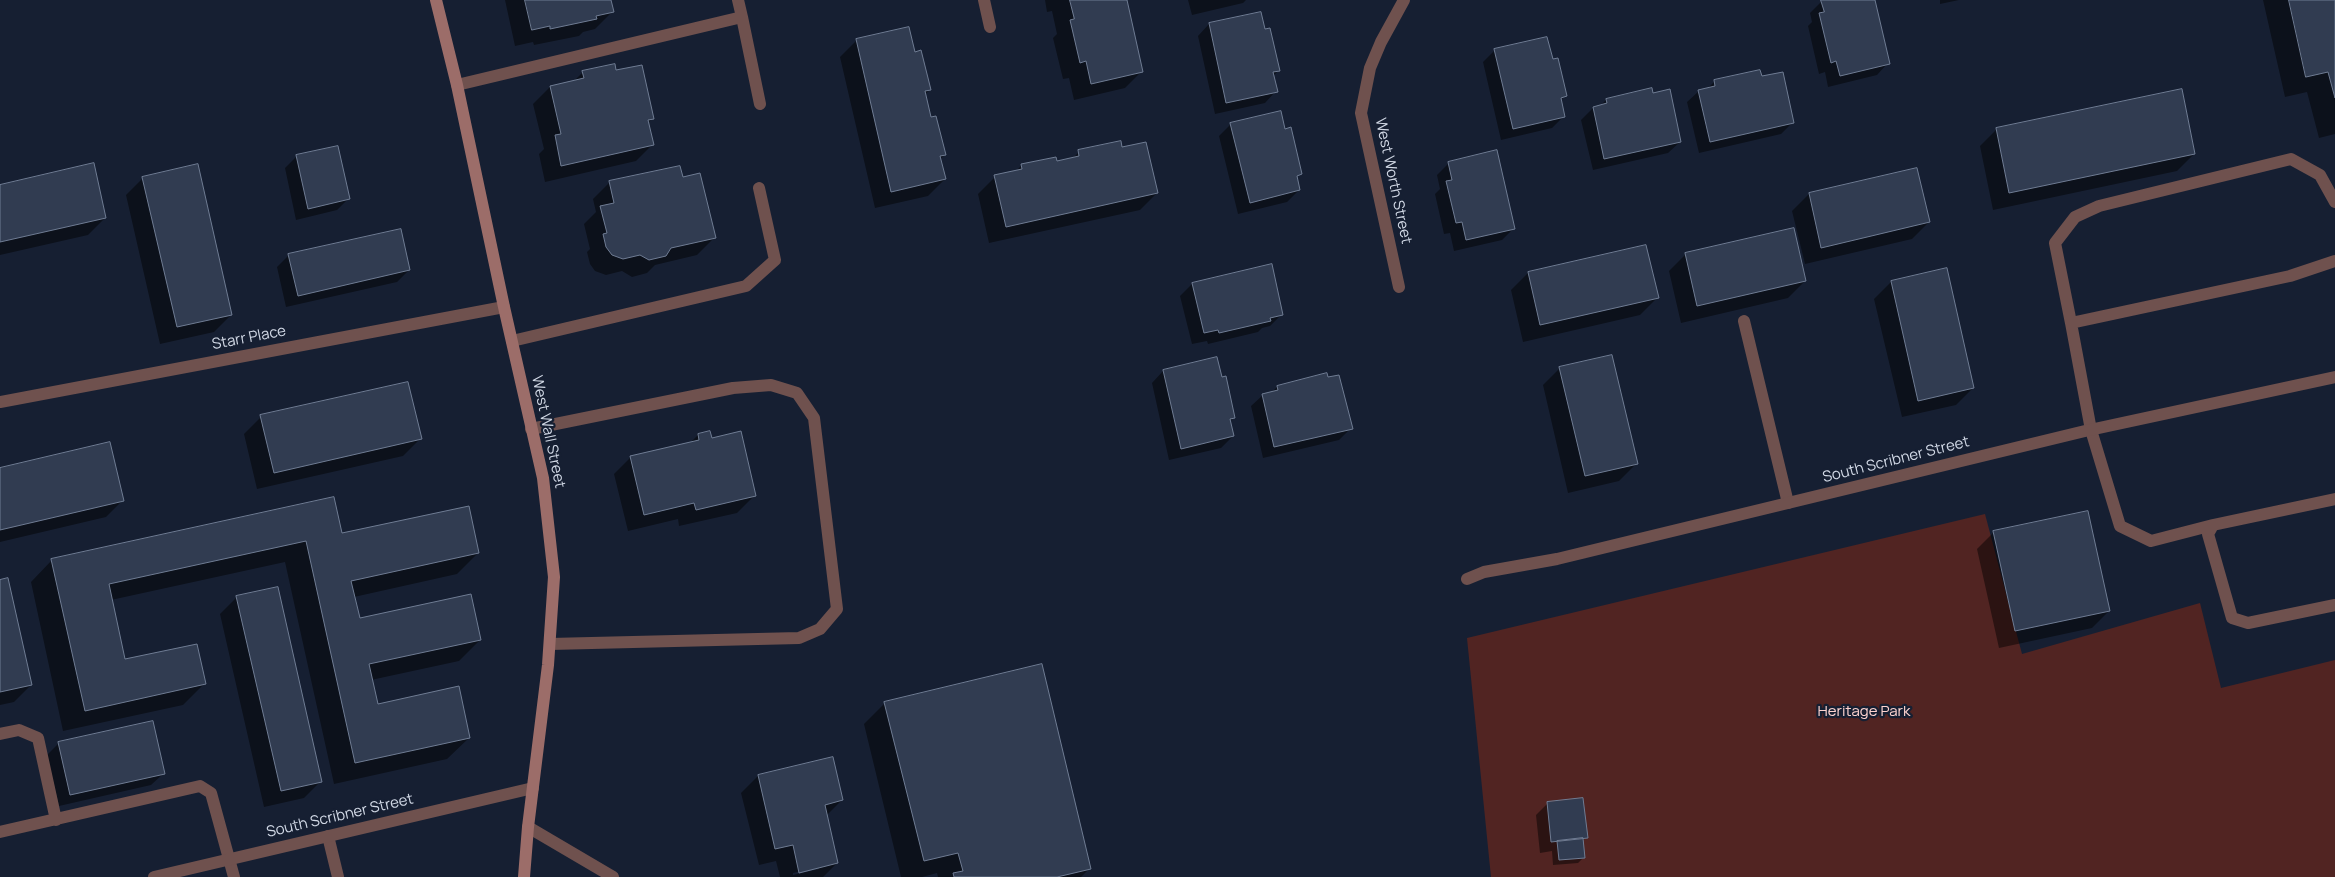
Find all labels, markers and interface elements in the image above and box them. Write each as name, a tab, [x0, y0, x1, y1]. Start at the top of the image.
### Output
street label: West Worth Street	[1371, 116, 1415, 246]
street label: Starr Place	[210, 322, 288, 354]
street label: West Wall Street	[527, 374, 569, 490]
street label: South Scribner Street	[1821, 433, 1971, 487]
park label: Heritage Park	[1818, 703, 1910, 721]
street label: South Scribner Street	[265, 790, 415, 842]

